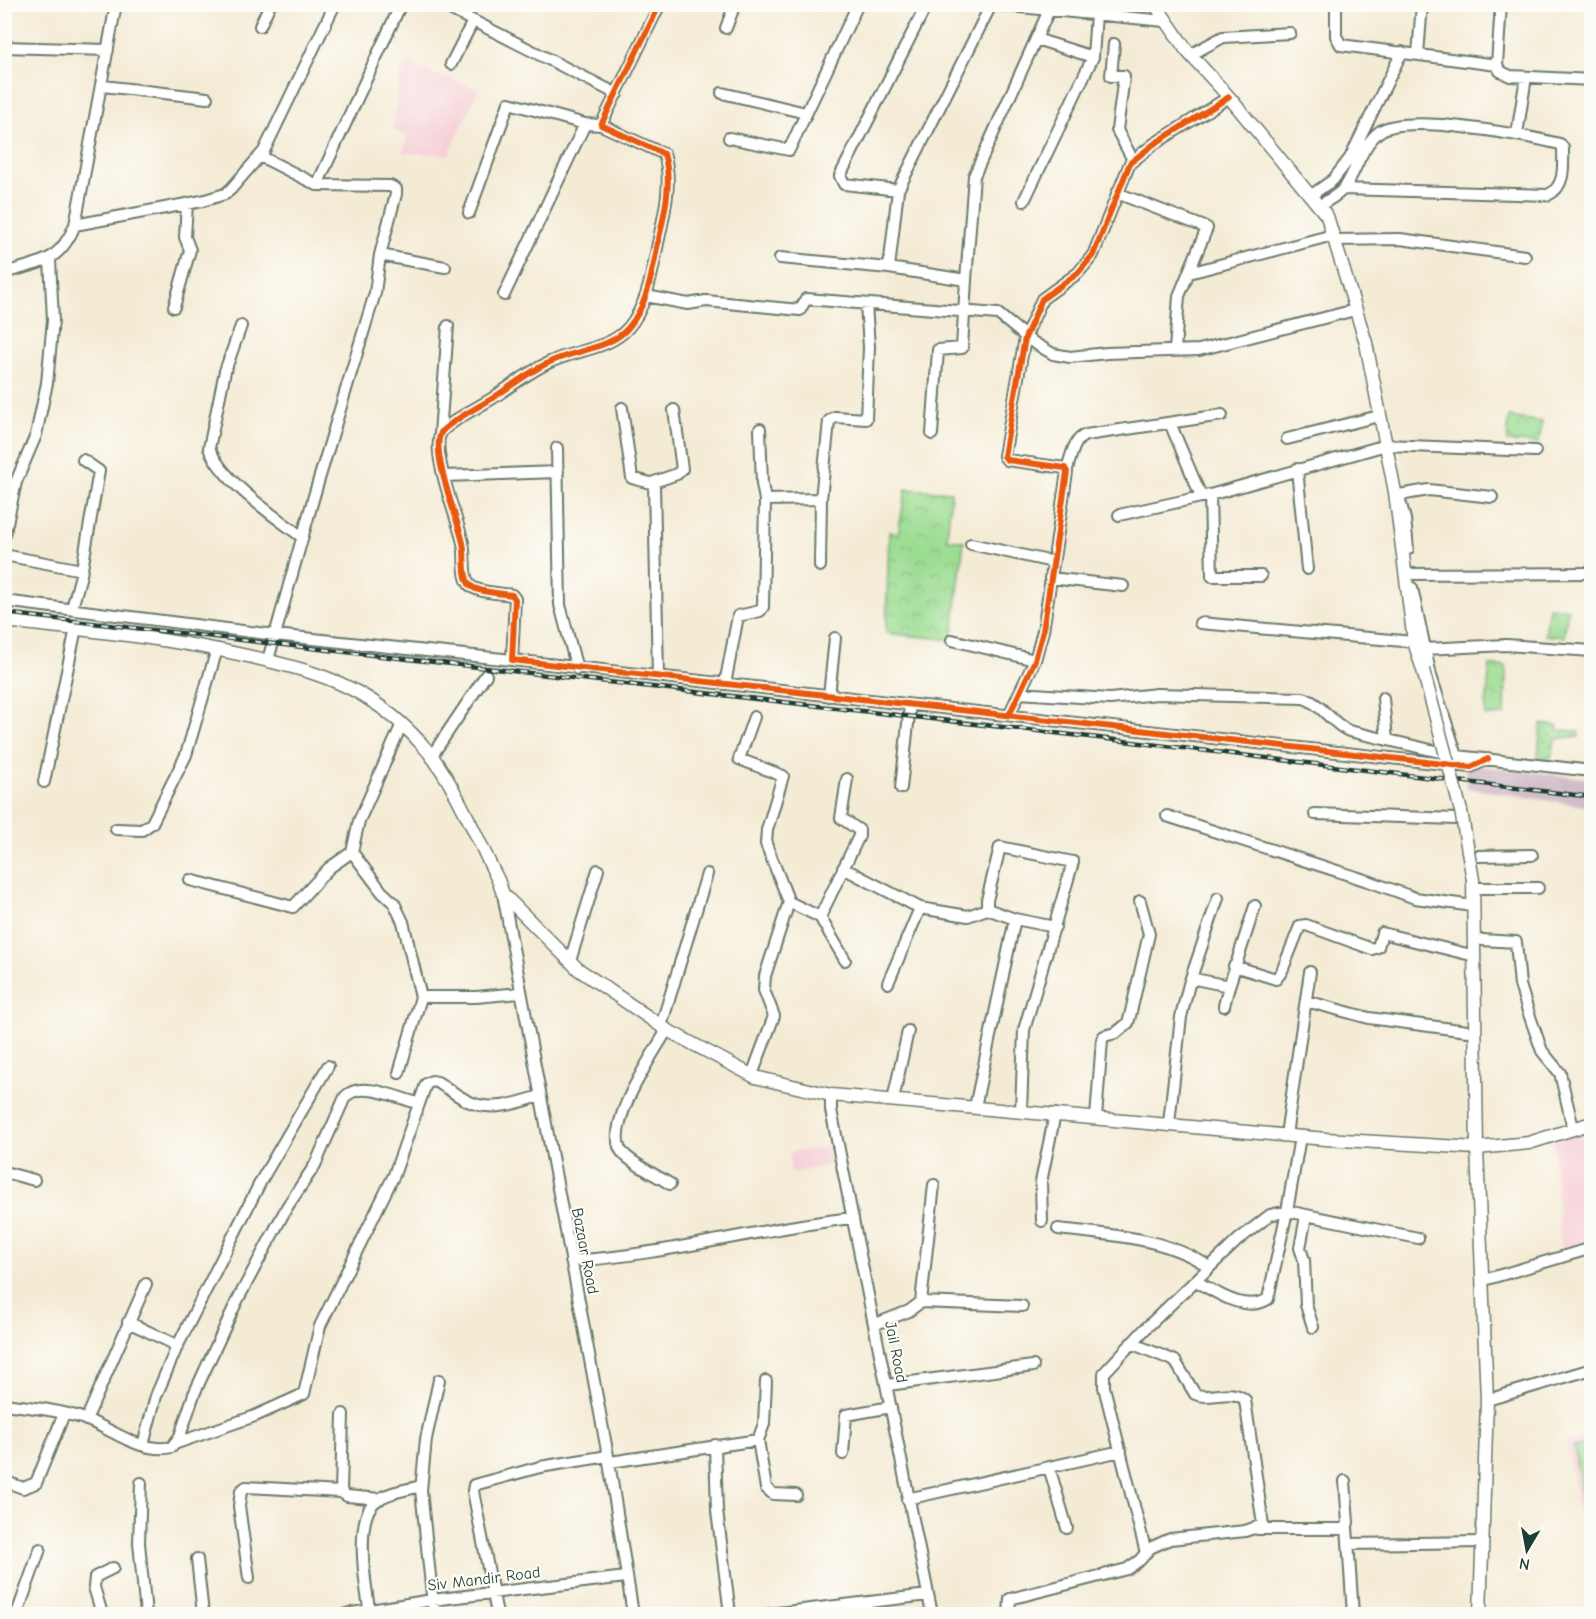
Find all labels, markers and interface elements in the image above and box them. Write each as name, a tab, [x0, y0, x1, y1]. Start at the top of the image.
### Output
street label: Bazaar Road	[568, 1206, 602, 1296]
street label: Jail Road	[881, 1320, 911, 1384]
north arrow	[1497, 1520, 1557, 1580]
text: N	[1518, 1554, 1531, 1574]
street label: Siv Mandir Road	[427, 1563, 541, 1595]

